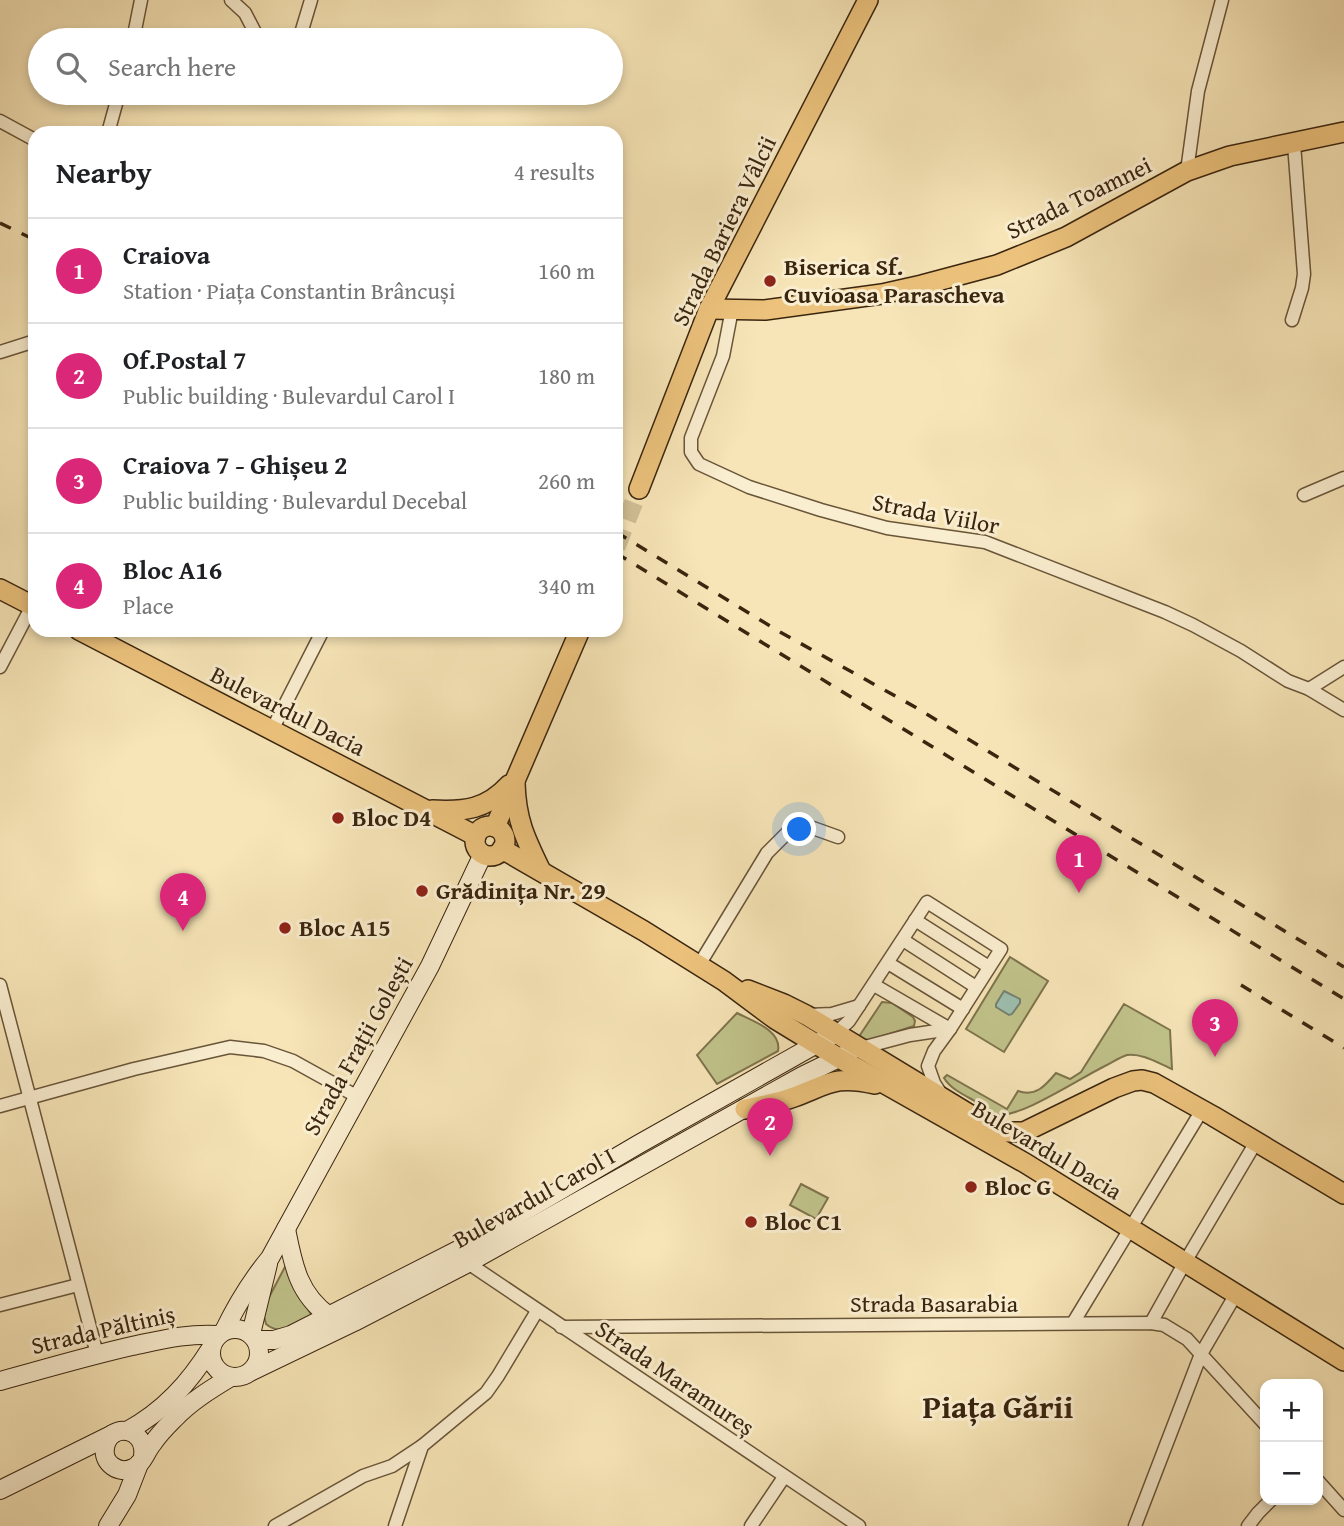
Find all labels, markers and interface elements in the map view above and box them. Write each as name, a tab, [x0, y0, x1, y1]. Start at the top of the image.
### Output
search box	[28, 28, 623, 105]
text: Search here	[108, 47, 236, 86]
icon: search	[52, 48, 90, 86]
street label: Strada Bariera Vâlcii	[662, 130, 785, 332]
street label: Strada Toamnei	[1000, 147, 1158, 248]
text: Nearby	[56, 150, 152, 194]
text: 4 results	[514, 155, 595, 188]
text: Craiova	[123, 235, 210, 274]
place label: Biserica Sf. Cuvioasa Parascheva	[784, 249, 1005, 312]
text: 1	[73, 254, 85, 287]
text: 160 m	[538, 254, 595, 287]
marker: Biserica Sf. Cuvioasa Parascheva	[762, 273, 778, 289]
text: Station · Piața Constantin Brâncuși	[123, 274, 455, 307]
text: Of.Postal 7	[123, 340, 246, 379]
text: 2	[73, 359, 85, 392]
text: 180 m	[538, 359, 595, 392]
text: Public building · Bulevardul Carol I	[123, 379, 455, 412]
text: Craiova 7 - Ghișeu 2	[123, 445, 348, 484]
text: 3	[73, 464, 85, 497]
text: 260 m	[538, 464, 595, 497]
text: Public building · Bulevardul Decebal	[123, 484, 467, 517]
street label: Strada Viilor	[870, 484, 1003, 543]
text: Bloc A16	[123, 550, 222, 589]
text: 4	[73, 569, 85, 602]
text: 340 m	[538, 569, 595, 602]
text: Place	[123, 589, 174, 622]
street label: Bulevardul Dacia	[205, 656, 372, 765]
place label: Bloc D4	[352, 800, 431, 835]
marker: Bloc D4	[330, 810, 346, 826]
your location	[782, 812, 816, 846]
pin: 1	[1056, 835, 1102, 893]
pin: 4	[160, 873, 206, 931]
place label: Grădinița Nr. 29	[436, 873, 606, 908]
marker: Grădinița Nr. 29	[414, 883, 430, 899]
place label: Bloc A15	[299, 910, 391, 945]
marker: Bloc A15	[277, 920, 293, 936]
street label: Strada Frații Golești	[294, 950, 421, 1142]
pin: 3	[1192, 999, 1238, 1057]
street label: Bulevardul Dacia	[966, 1091, 1129, 1209]
pin: 2	[747, 1098, 793, 1156]
street label: Bulevardul Carol I	[446, 1139, 621, 1257]
place label: Bloc G	[985, 1169, 1051, 1204]
marker: Bloc G	[963, 1179, 979, 1195]
place label: Bloc C1	[765, 1204, 842, 1239]
marker: Bloc C1	[743, 1214, 759, 1230]
street label: Strada Basarabia	[850, 1286, 1019, 1321]
street label: Strada Păltiniș	[28, 1296, 178, 1363]
street label: Strada Maramureș	[589, 1311, 762, 1444]
map controls	[1260, 1379, 1323, 1505]
button: +	[1260, 1379, 1323, 1442]
district label: Piața Gării	[923, 1383, 1074, 1430]
button: −	[1260, 1442, 1323, 1505]

